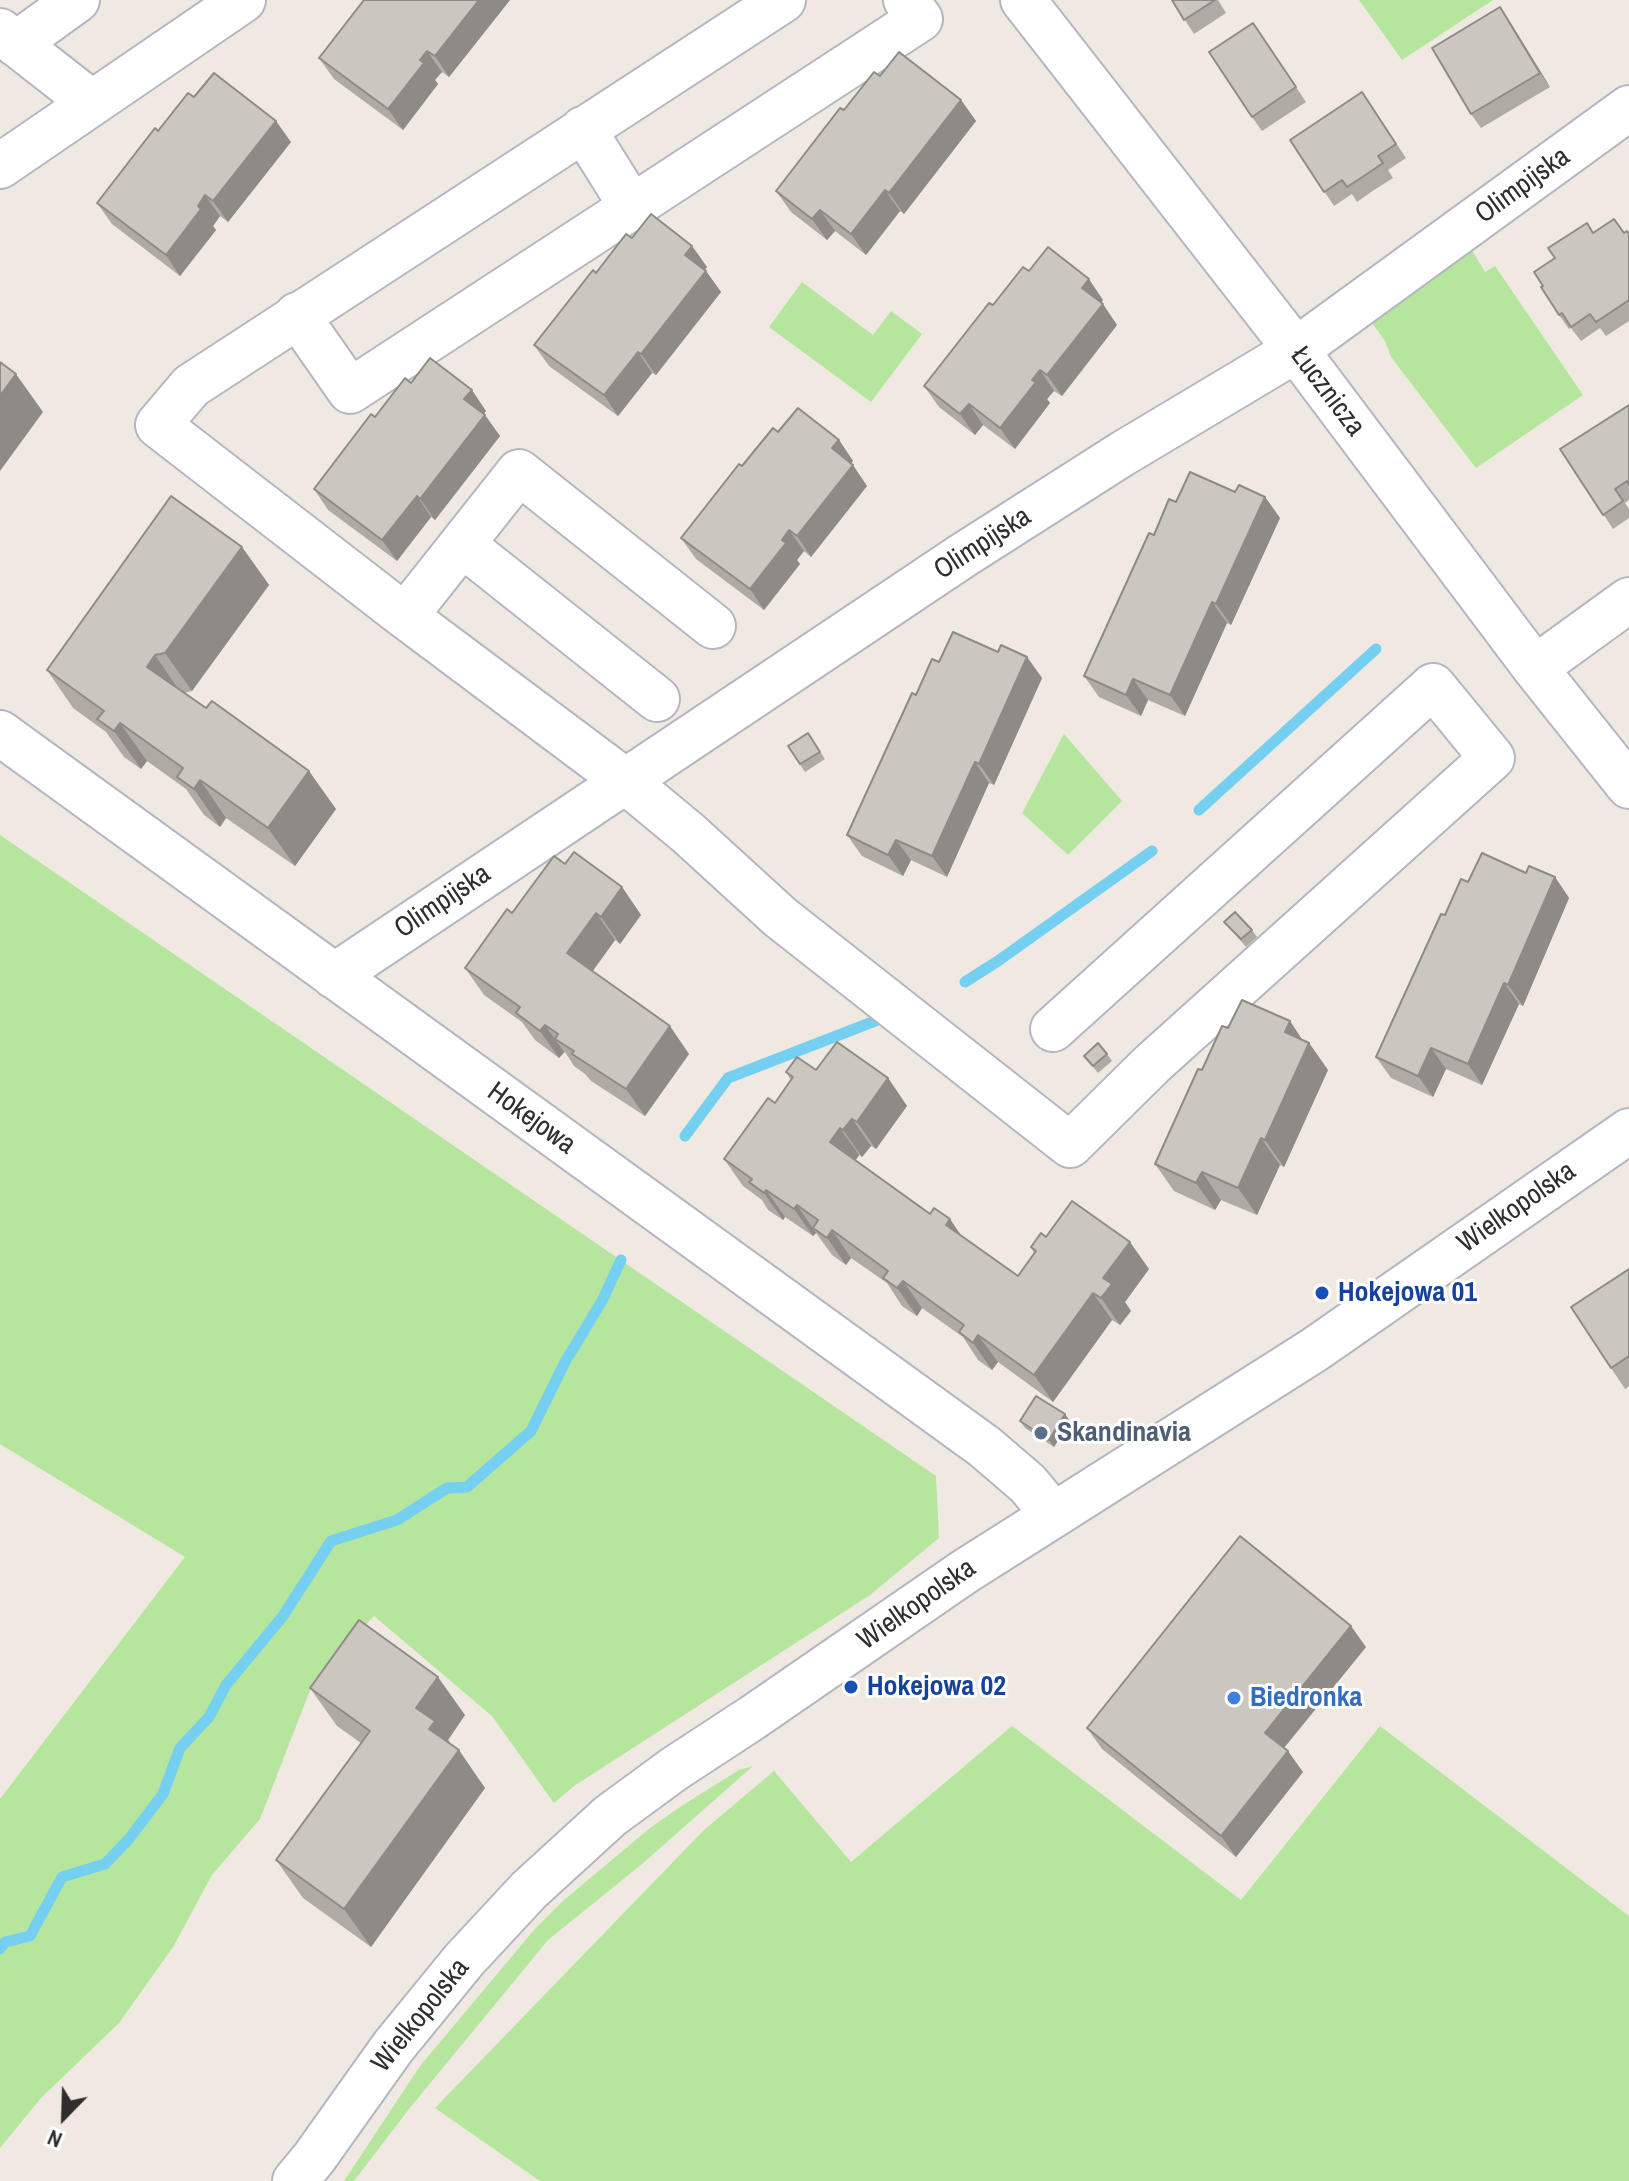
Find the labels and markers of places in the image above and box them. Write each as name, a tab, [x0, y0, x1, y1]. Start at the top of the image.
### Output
place label: Hokejowa 01	[1338, 1276, 1477, 1310]
marker: Hokejowa 01	[1313, 1284, 1331, 1302]
place label: Skandinavia	[1057, 1416, 1191, 1450]
marker: Skandinavia	[1032, 1424, 1050, 1442]
place label: Hokejowa 02	[867, 1670, 1006, 1704]
marker: Hokejowa 02	[842, 1678, 860, 1696]
place label: Biedronka	[1250, 1681, 1362, 1715]
marker: Biedronka	[1225, 1689, 1243, 1707]

